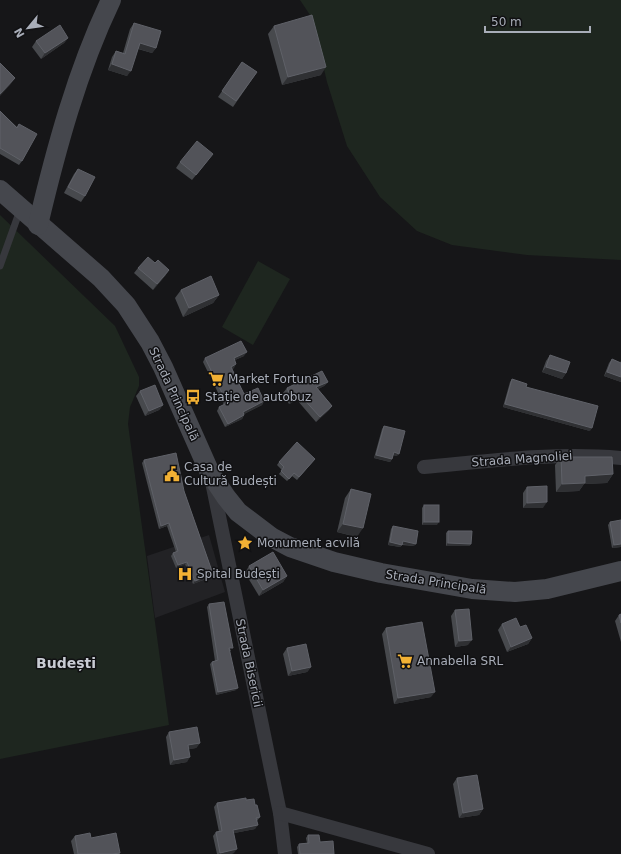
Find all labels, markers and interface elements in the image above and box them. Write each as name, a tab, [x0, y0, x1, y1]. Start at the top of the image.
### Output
north arrow	[8, 8, 48, 48]
scale bar	[485, 8, 590, 34]
text: 50 m	[491, 15, 522, 29]
text: N	[12, 25, 28, 40]
street label: Strada Principală	[146, 345, 202, 443]
supermarket icon: Market Fortuna	[207, 370, 225, 388]
place label: Market Fortuna	[228, 372, 319, 386]
bus stop icon: Stație de autobuz	[184, 388, 202, 406]
place label: Stație de autobuz	[205, 390, 311, 404]
street label: Strada Magnoliei	[471, 448, 573, 470]
place label: Casa de Cultură Budești	[184, 460, 277, 488]
public building icon: Casa de Cultură Budești	[163, 465, 181, 483]
place icon: Monument acvilă	[236, 534, 254, 552]
place label: Monument acvilă	[257, 536, 360, 550]
hospital icon: Spital Budești	[176, 565, 194, 583]
place label: Spital Budești	[197, 567, 280, 581]
street label: Strada Principală	[385, 567, 487, 597]
street label: Strada Bisericii	[233, 617, 265, 709]
supermarket icon: Annabella SRL	[396, 652, 414, 670]
place label: Annabella SRL	[417, 654, 504, 668]
district label: Budești	[36, 655, 96, 672]

